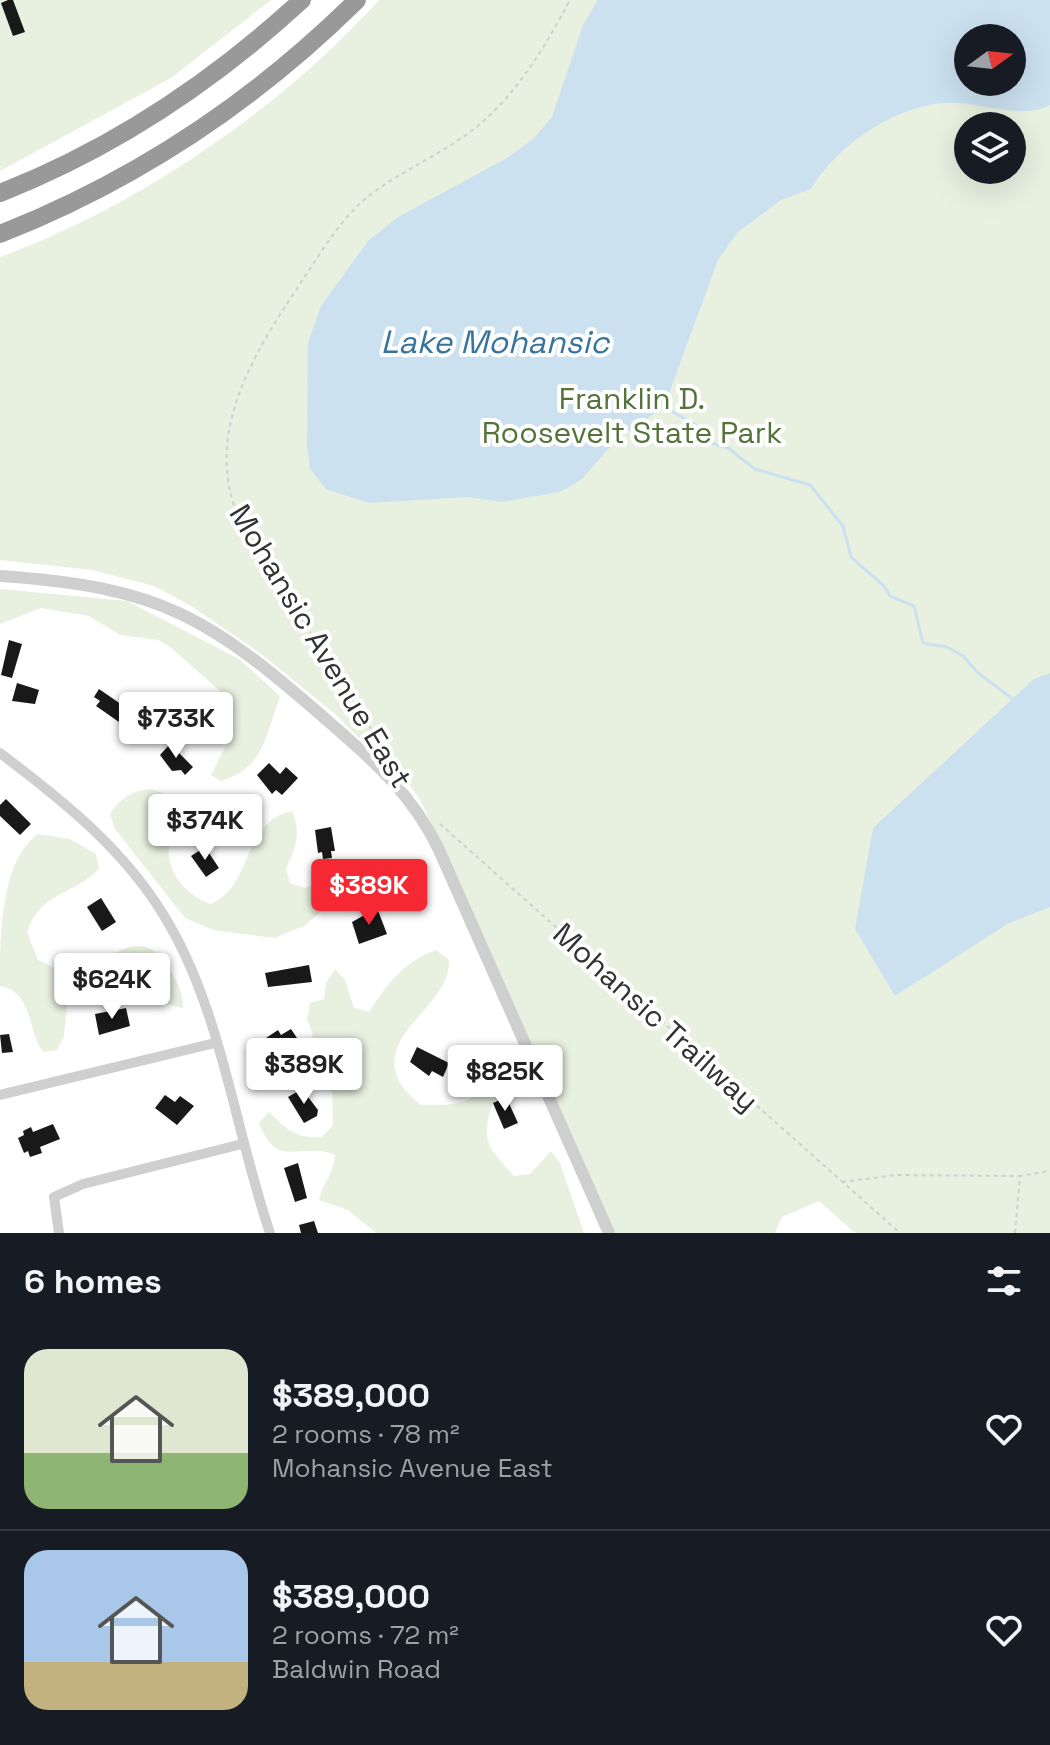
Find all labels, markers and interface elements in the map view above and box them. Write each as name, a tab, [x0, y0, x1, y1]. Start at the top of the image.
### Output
north arrow	[954, 24, 1026, 96]
map controls	[954, 24, 1026, 184]
button: layers	[954, 112, 1026, 184]
water label: Lake Mohansic	[381, 322, 611, 362]
park label: Franklin D. Roosevelt State Park	[482, 379, 782, 452]
street label: Mohansic Avenue East	[221, 497, 421, 795]
pin: $733K	[120, 692, 232, 760]
text: $733K	[137, 701, 215, 735]
pin: $374K	[149, 794, 261, 862]
text: $374K	[166, 803, 244, 837]
pin: $389K	[313, 859, 425, 927]
text: $389K	[329, 868, 409, 902]
street label: Mohansic Trailway	[545, 914, 767, 1120]
pin: $624K	[56, 953, 168, 1021]
text: $624K	[72, 962, 152, 996]
pin: $389K	[248, 1038, 360, 1106]
pin: $825K	[449, 1045, 561, 1113]
text: $389K	[264, 1047, 344, 1081]
text: $825K	[466, 1054, 544, 1088]
icon: filters	[982, 1259, 1026, 1303]
text: 6 homes	[24, 1260, 162, 1303]
text: $389,000	[272, 1374, 430, 1417]
icon: home	[88, 1381, 184, 1477]
icon: heart	[982, 1407, 1026, 1451]
text: 2 rooms · 78 m²	[272, 1417, 459, 1451]
text: Mohansic Avenue East	[272, 1451, 553, 1485]
text: $389,000	[272, 1575, 430, 1618]
icon: home	[88, 1582, 184, 1678]
icon: heart	[982, 1608, 1026, 1652]
text: 2 rooms · 72 m²	[272, 1618, 459, 1652]
text: Baldwin Road	[272, 1652, 441, 1686]

